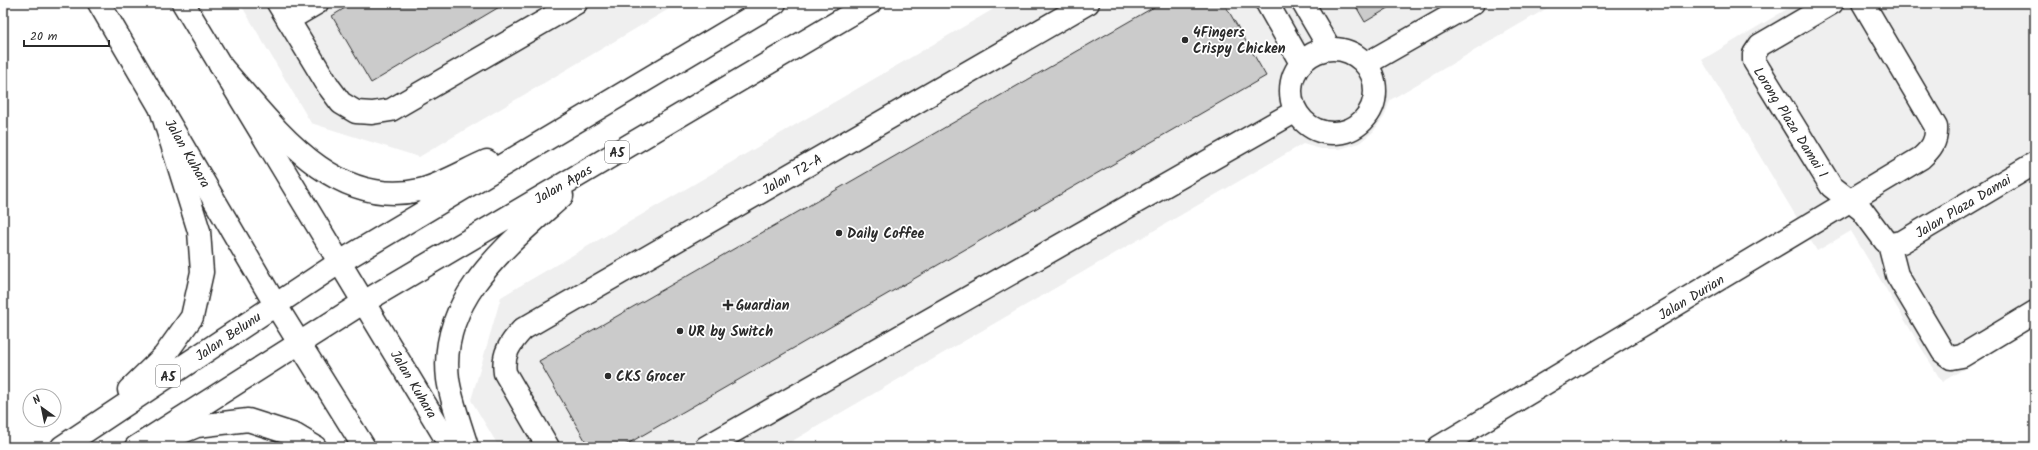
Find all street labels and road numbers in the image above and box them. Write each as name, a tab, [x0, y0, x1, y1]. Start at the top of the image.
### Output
street label: Lorong Plaza Damai 1	[1747, 63, 1833, 182]
street label: Jalan Kuhara	[158, 115, 216, 192]
road number: A5	[605, 141, 629, 163]
street label: Jalan T2-A	[758, 149, 827, 201]
street label: Jalan Apas	[530, 159, 597, 210]
street label: Jalan Plaza Damai	[1911, 169, 2016, 244]
street label: Jalan Durian	[1654, 269, 1729, 326]
street label: Jalan Belunu	[191, 306, 266, 367]
street label: Jalan Kuhara	[384, 346, 442, 423]
road number: A5	[156, 365, 180, 387]

